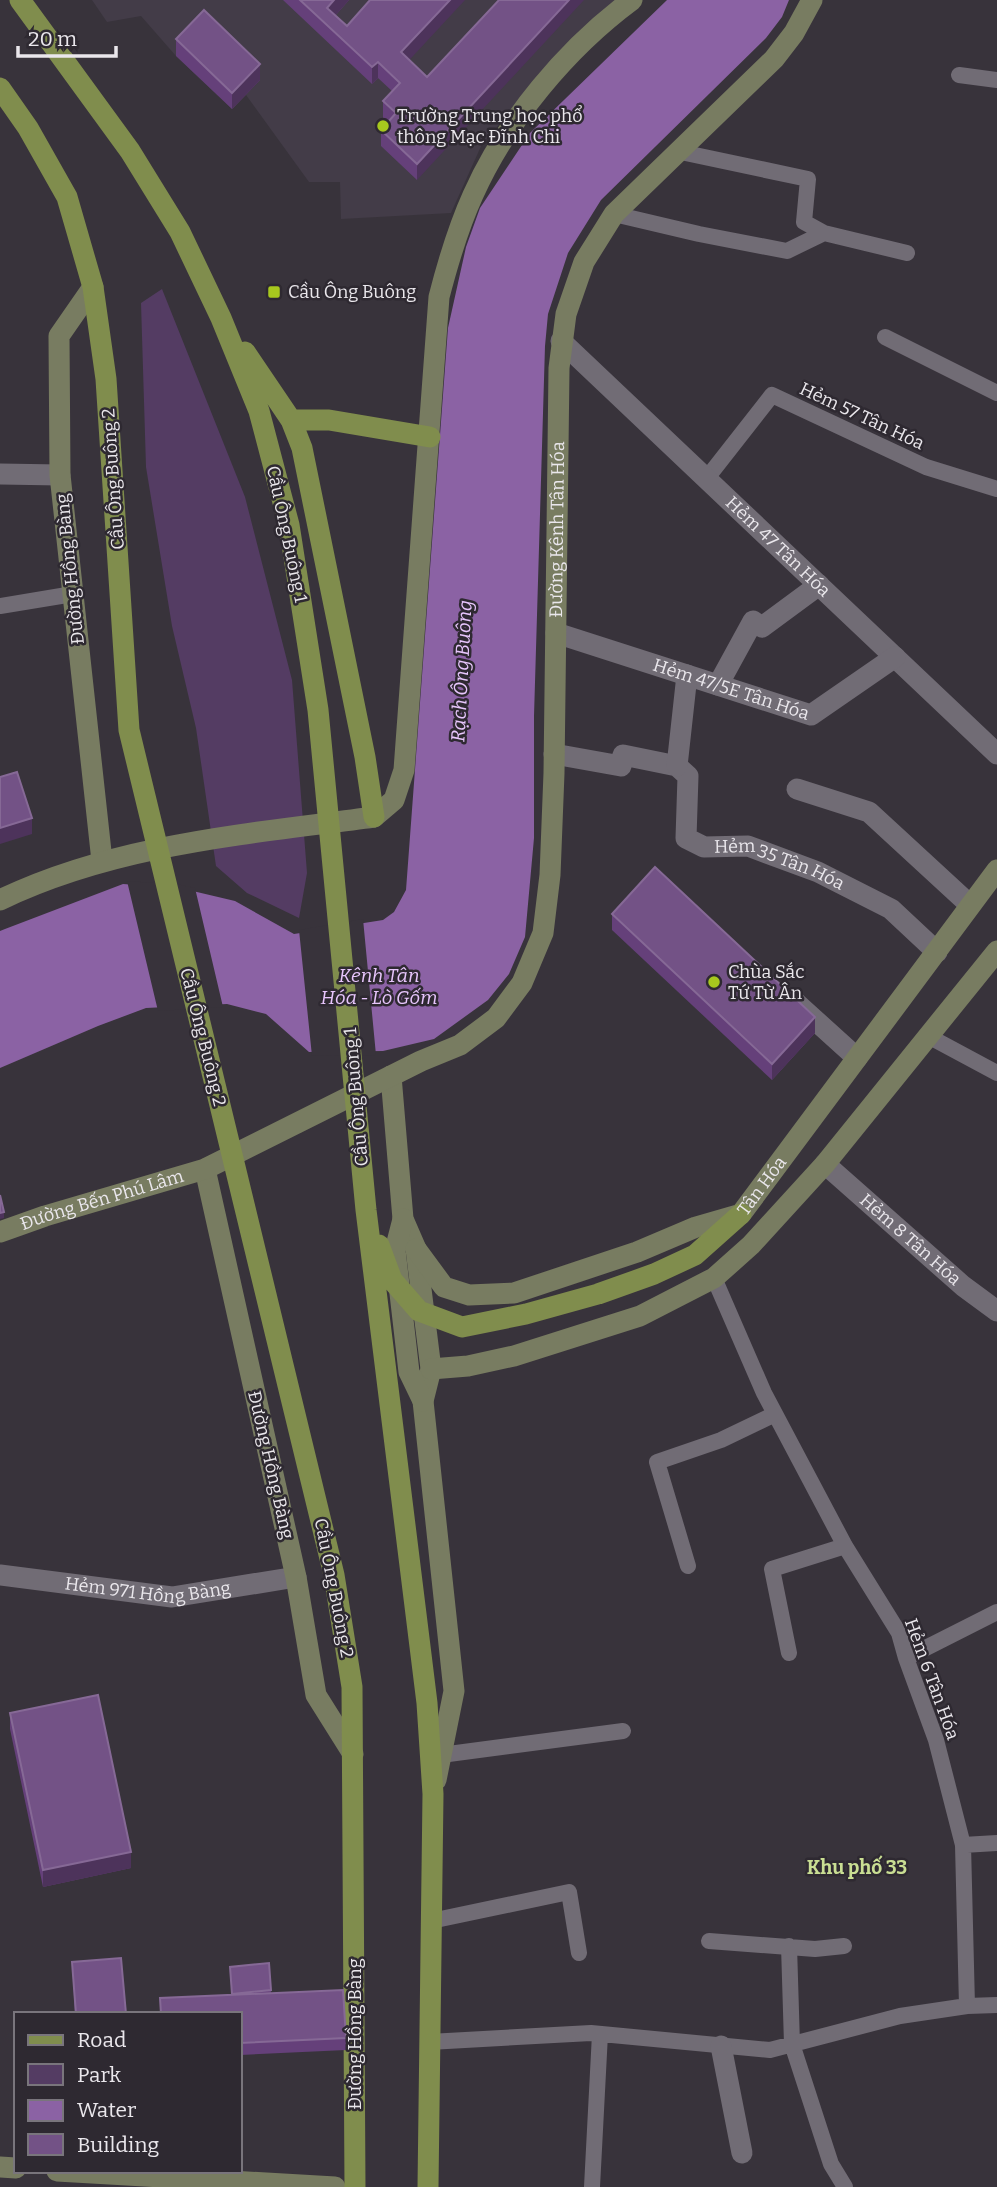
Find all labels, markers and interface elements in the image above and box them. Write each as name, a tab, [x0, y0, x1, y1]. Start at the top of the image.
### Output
scale bar	[18, 14, 116, 58]
text: 20 m	[28, 26, 77, 52]
place label: Trường Trung học phổ thông Mạc Đĩnh Chi	[397, 105, 583, 148]
marker: Trường Trung học phổ thông Mạc Đĩnh Chi	[375, 118, 391, 134]
place label: Cầu Ông Buông	[288, 281, 416, 303]
marker: Cầu Ông Buông	[266, 284, 282, 300]
street label: Hẻm 57 Tân Hóa	[796, 377, 928, 455]
street label: Cầu Ông Buông 2	[97, 408, 129, 550]
street label: Đường Kênh Tân Hóa	[545, 441, 569, 618]
street label: Cầu Ông Buông 1	[262, 464, 312, 605]
street label: Hẻm 47 Tân Hóa	[721, 492, 835, 602]
street label: Đường Hồng Bàng	[51, 493, 89, 645]
water label: Rạch Ông Buông	[446, 599, 477, 743]
street label: Hẻm 47/5E Tân Hóa	[650, 654, 812, 725]
street label: Hẻm 35 Tân Hóa	[714, 835, 848, 895]
place label: Chùa Sắc Tứ Từ Ân	[728, 961, 804, 1004]
water label: Kênh Tân Hóa - Lò Gốm	[321, 964, 437, 1009]
street label: Cầu Ông Buông 2	[175, 966, 231, 1108]
marker: Chùa Sắc Tứ Từ Ân	[706, 974, 722, 990]
street label: Cầu Ông Buông 1	[339, 1026, 373, 1167]
street label: Tân Hóa	[733, 1152, 791, 1220]
street label: Đường Bến Phú Lâm	[17, 1165, 186, 1235]
street label: Hẻm 8 Tân Hóa	[855, 1189, 966, 1290]
street label: Đường Hồng Bàng	[243, 1389, 299, 1541]
street label: Cầu Ông Buông 2	[310, 1516, 358, 1660]
street label: Hẻm 971 Hồng Bàng	[64, 1572, 232, 1608]
street label: Hẻm 6 Tân Hóa	[900, 1615, 964, 1743]
district label: Khu phố 33	[807, 1855, 907, 1879]
street label: Đường Hồng Bàng	[344, 1958, 366, 2110]
legend	[14, 2012, 242, 2173]
text: Road	[77, 2027, 126, 2053]
text: Park	[77, 2062, 121, 2088]
text: Water	[77, 2097, 136, 2123]
text: Building	[77, 2132, 160, 2158]

